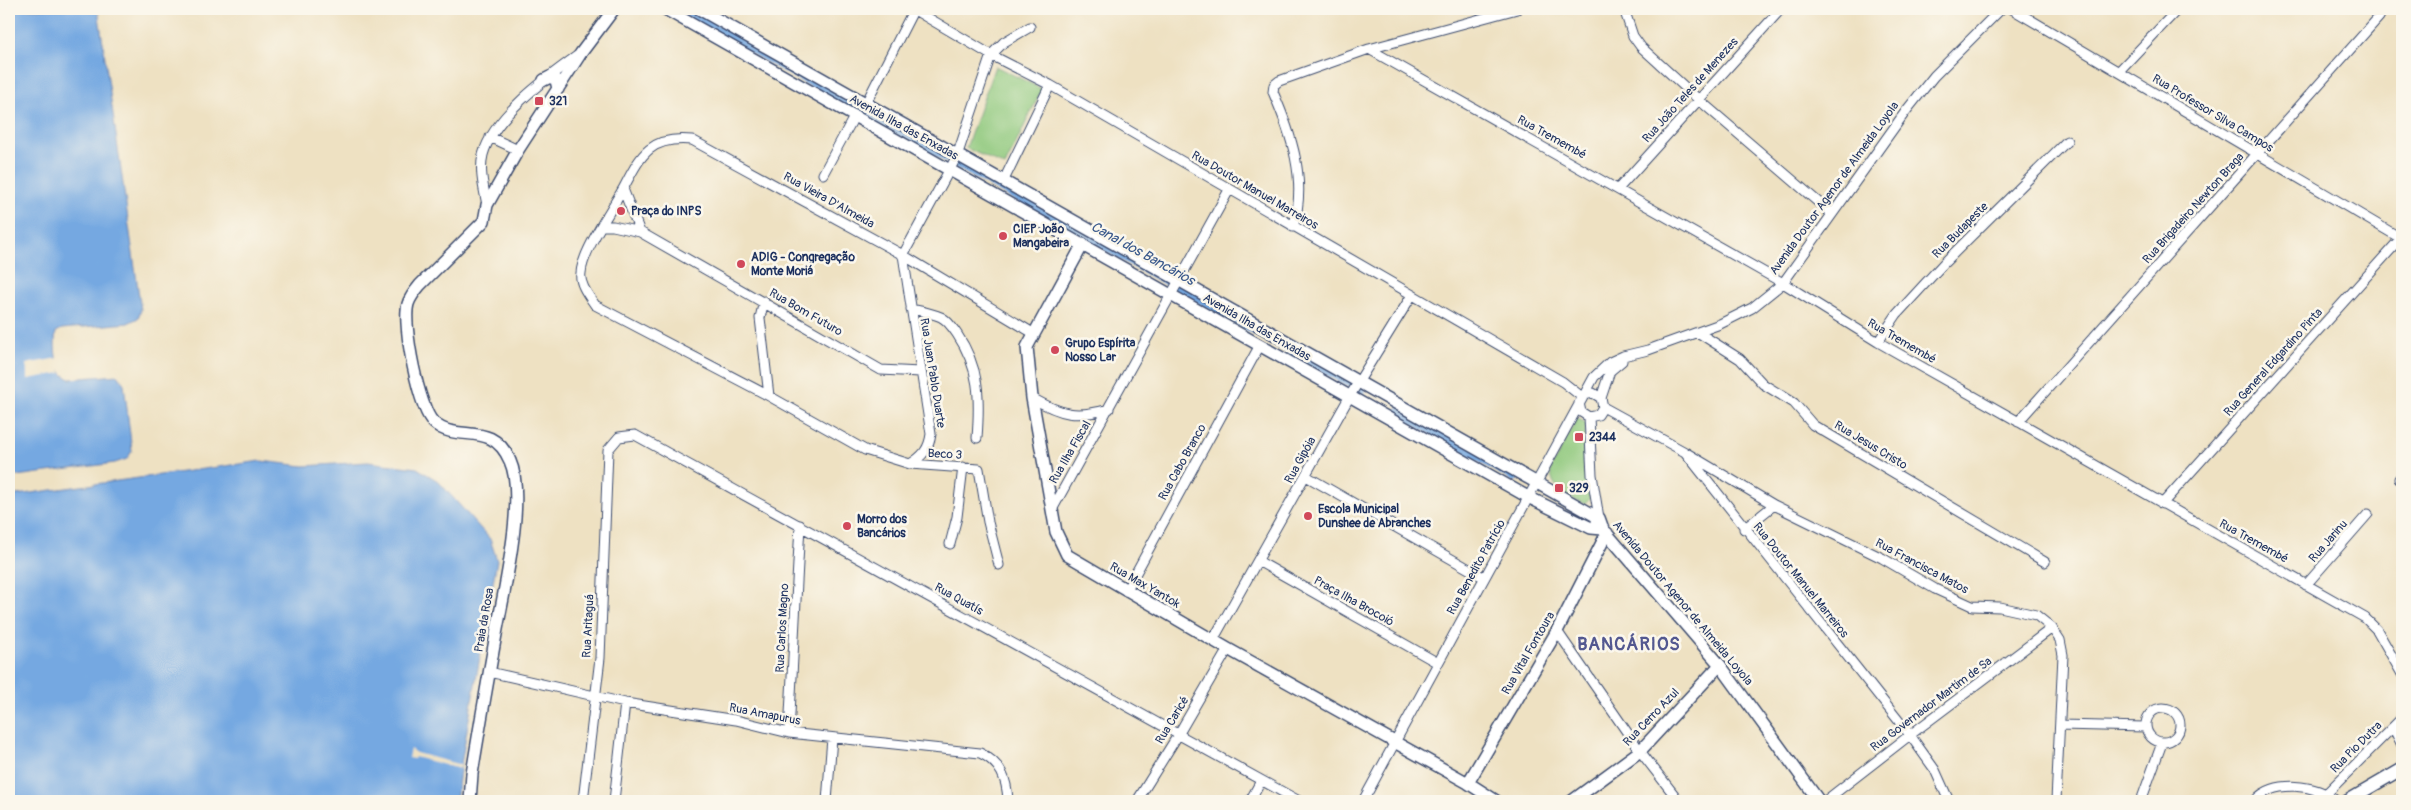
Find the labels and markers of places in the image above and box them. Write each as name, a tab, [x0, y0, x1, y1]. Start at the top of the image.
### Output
place label: 321	[549, 94, 567, 109]
marker: 321	[533, 95, 545, 107]
place label: Praça do INPS	[631, 204, 701, 219]
marker: Praça do INPS	[615, 205, 627, 217]
place label: CIEP João Mangabeira	[1013, 222, 1069, 251]
marker: CIEP João Mangabeira	[997, 230, 1009, 242]
place label: ADIG - Congregação Monte Moriá	[751, 250, 856, 279]
marker: ADIG - Congregação Monte Moriá	[735, 258, 747, 270]
place label: Grupo Espírita Nosso Lar	[1065, 336, 1136, 365]
marker: Grupo Espírita Nosso Lar	[1049, 344, 1061, 356]
place label: 2344	[1589, 430, 1616, 445]
marker: 2344	[1573, 431, 1585, 443]
place label: 329	[1569, 481, 1589, 496]
marker: 329	[1553, 482, 1565, 494]
place label: Escola Municipal Dunshee de Abranches	[1318, 502, 1431, 531]
marker: Escola Municipal Dunshee de Abranches	[1302, 510, 1314, 522]
place label: Morro dos Bancários	[857, 512, 908, 541]
marker: Morro dos Bancários	[841, 520, 853, 532]

